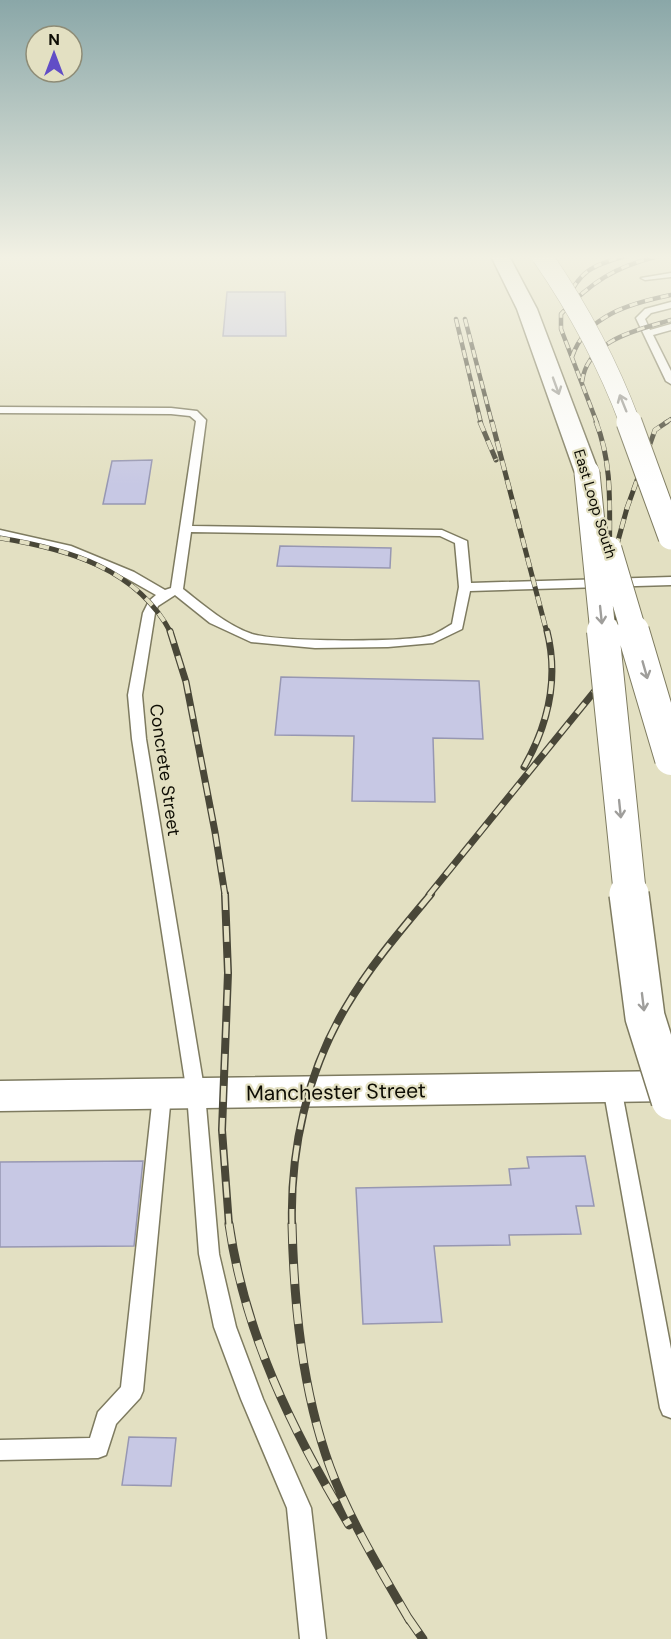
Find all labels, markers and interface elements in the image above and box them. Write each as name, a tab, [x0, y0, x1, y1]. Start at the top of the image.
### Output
north arrow	[24, 24, 84, 84]
text: N	[48, 29, 60, 50]
one-way arrow	[551, 377, 562, 395]
one-way arrow	[617, 394, 628, 413]
street label: East Loop South	[569, 447, 621, 561]
one-way arrow	[596, 604, 607, 624]
one-way arrow	[640, 660, 651, 679]
street label: Concrete Street	[144, 702, 186, 838]
one-way arrow	[615, 798, 626, 818]
one-way arrow	[638, 992, 649, 1012]
street label: Manchester Street	[246, 1076, 426, 1108]

